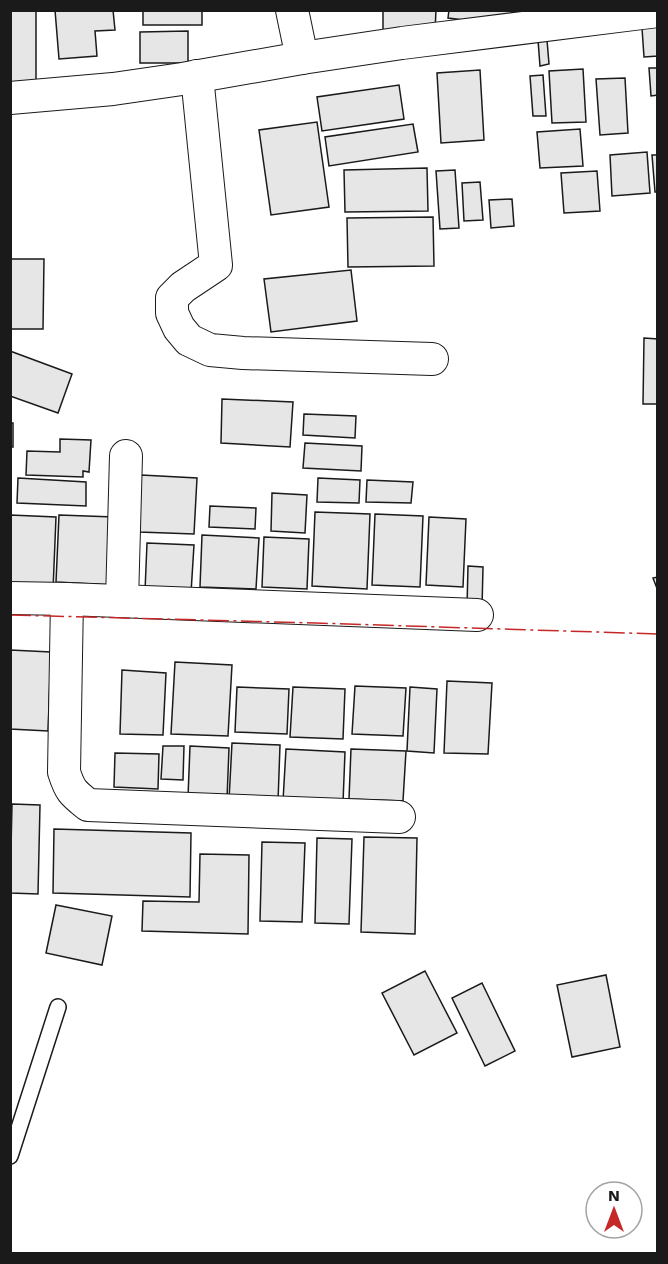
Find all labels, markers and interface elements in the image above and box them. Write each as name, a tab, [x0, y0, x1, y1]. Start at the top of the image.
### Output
north arrow	[584, 1180, 644, 1240]
text: N	[608, 1186, 620, 1205]

